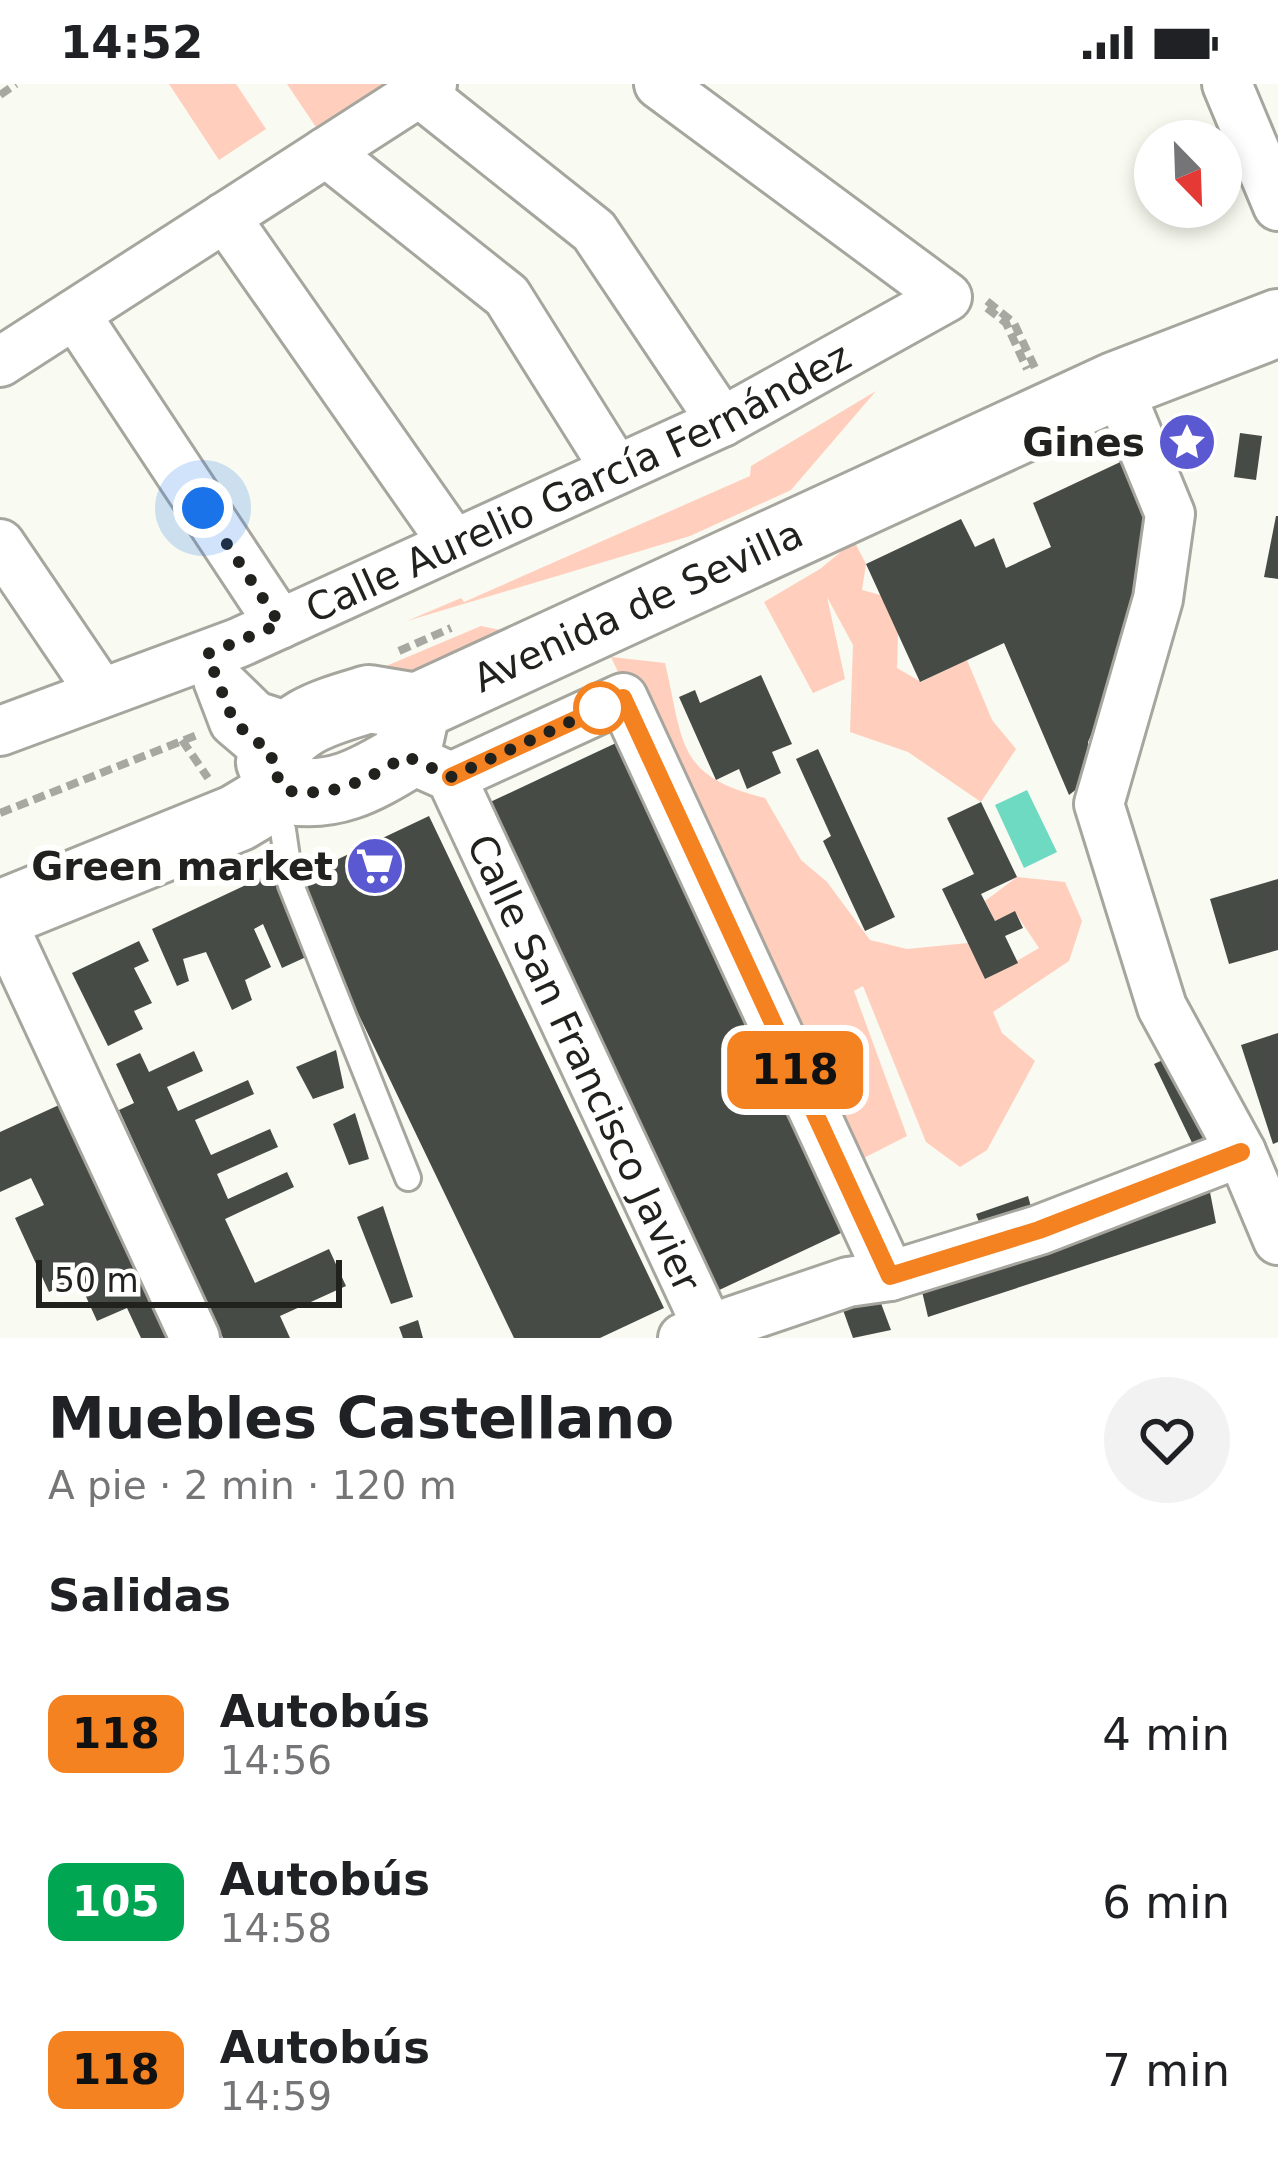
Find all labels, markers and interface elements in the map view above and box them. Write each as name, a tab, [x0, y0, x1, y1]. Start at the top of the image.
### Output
text: 14:52	[60, 16, 203, 69]
north arrow	[1134, 120, 1242, 228]
map controls	[1134, 120, 1242, 228]
street label: Calle Aurelio García Fernández	[299, 333, 858, 632]
place icon: Gines	[1156, 411, 1218, 473]
place label: Gines	[1022, 420, 1145, 465]
your location	[173, 478, 233, 538]
street label: Avenida de Sevilla	[466, 511, 810, 701]
unlabelled marker	[575, 683, 625, 733]
street label: Calle San Francisco Javier	[458, 827, 710, 1300]
supermarket icon: Green market	[344, 835, 406, 897]
place label: Green market	[31, 844, 333, 889]
line badge: 118	[726, 1031, 864, 1109]
text: 118	[751, 1045, 839, 1094]
scale bar	[36, 1254, 342, 1307]
text: 50 m	[54, 1261, 139, 1300]
button: heart	[1104, 1377, 1230, 1503]
text: Muebles Castellano	[48, 1385, 674, 1451]
text: A pie · 2 min · 120 m	[48, 1463, 457, 1508]
text: Salidas	[48, 1569, 231, 1622]
text: Autobús	[220, 1685, 430, 1738]
text: 4 min	[1102, 1708, 1230, 1761]
text: 118	[72, 1709, 160, 1758]
text: 14:56	[220, 1738, 332, 1783]
text: Autobús	[220, 1853, 430, 1906]
text: 6 min	[1102, 1876, 1230, 1929]
text: 105	[72, 1877, 160, 1926]
text: 14:58	[220, 1906, 332, 1951]
text: Autobús	[220, 2021, 430, 2074]
text: 7 min	[1102, 2044, 1230, 2097]
text: 118	[72, 2045, 160, 2094]
text: 14:59	[220, 2074, 332, 2119]

